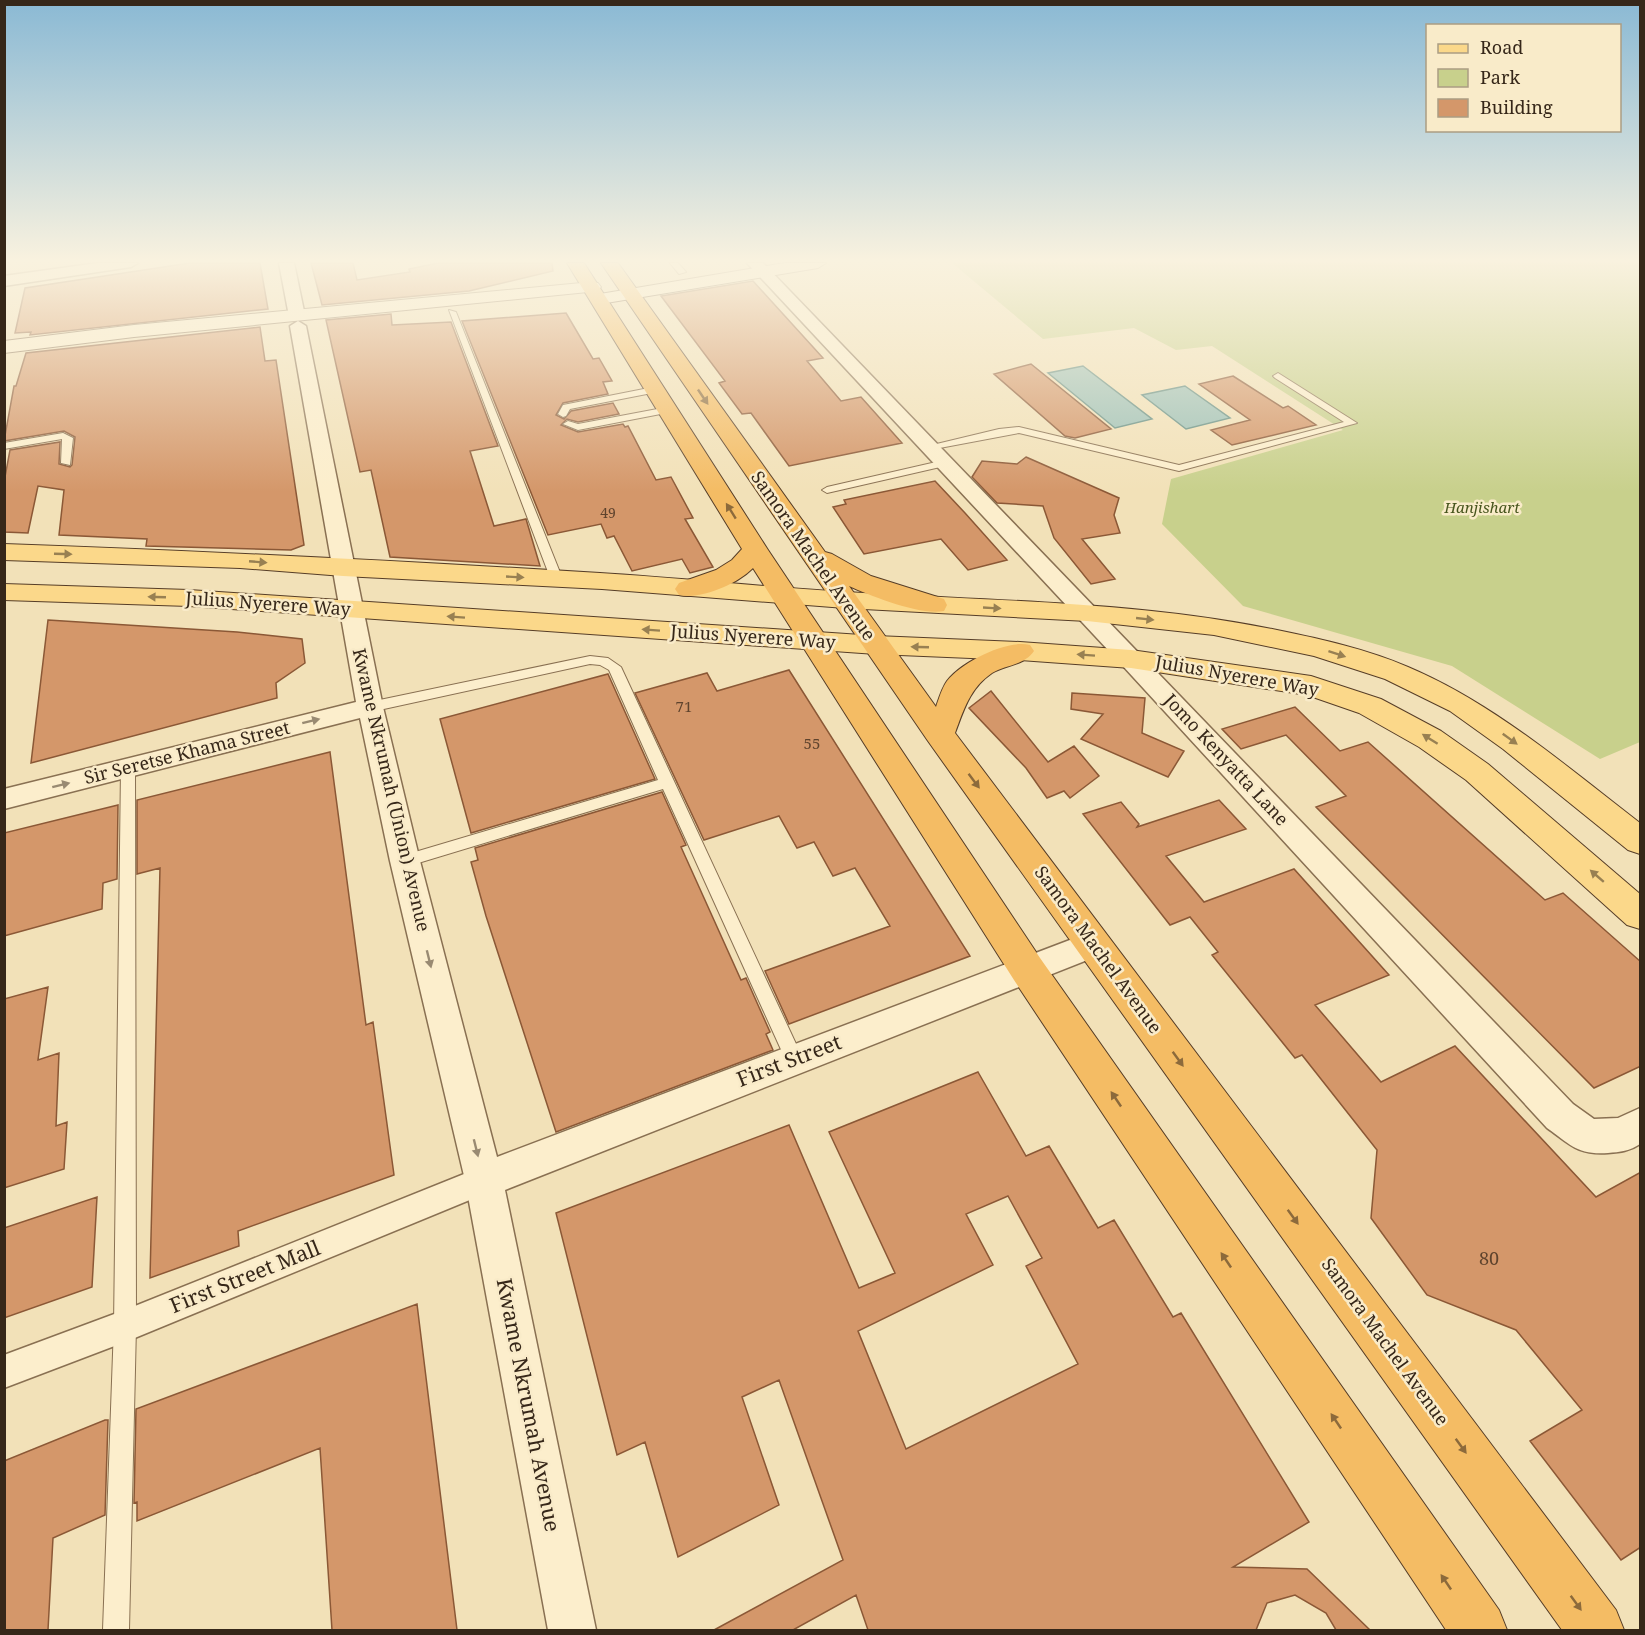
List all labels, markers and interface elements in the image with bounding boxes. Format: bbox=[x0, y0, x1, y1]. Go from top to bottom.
legend bbox=[1426, 24, 1621, 132]
text: Road bbox=[1480, 35, 1523, 59]
text: Park bbox=[1480, 65, 1520, 89]
text: Building bbox=[1480, 95, 1553, 119]
one-way arrow bbox=[697, 389, 709, 405]
street label: Samora Machel Avenue bbox=[746, 466, 882, 645]
park label: Hanjishart bbox=[1443, 497, 1520, 517]
house number: 49 bbox=[600, 503, 616, 522]
one-way arrow bbox=[725, 503, 736, 519]
one-way arrow bbox=[53, 549, 72, 559]
one-way arrow bbox=[248, 557, 267, 566]
one-way arrow bbox=[506, 573, 525, 582]
street label: Julius Nyerere Way bbox=[184, 585, 352, 621]
one-way arrow bbox=[147, 592, 166, 602]
one-way arrow bbox=[983, 604, 1002, 613]
one-way arrow bbox=[447, 612, 466, 622]
one-way arrow bbox=[1136, 614, 1155, 624]
street label: Julius Nyerere Way bbox=[669, 618, 837, 654]
one-way arrow bbox=[641, 625, 660, 635]
one-way arrow bbox=[910, 642, 929, 652]
street label: Kwame Nkrumah (Union) Avenue bbox=[348, 646, 436, 934]
street label: Julius Nyerere Way bbox=[1153, 649, 1322, 701]
one-way arrow bbox=[1328, 650, 1346, 659]
one-way arrow bbox=[1077, 651, 1096, 660]
street label: Jomo Kenyatta Lane bbox=[1158, 687, 1294, 831]
house number: 71 bbox=[676, 696, 692, 716]
street label: Sir Seretse Khama Street bbox=[81, 715, 292, 789]
one-way arrow bbox=[302, 716, 320, 726]
house number: 55 bbox=[804, 733, 820, 753]
one-way arrow bbox=[1502, 733, 1518, 745]
one-way arrow bbox=[1422, 734, 1438, 745]
one-way arrow bbox=[967, 774, 979, 789]
one-way arrow bbox=[52, 780, 70, 789]
street label: Samora Machel Avenue bbox=[1030, 861, 1168, 1038]
one-way arrow bbox=[1589, 869, 1604, 883]
one-way arrow bbox=[425, 950, 435, 968]
street label: First Street bbox=[732, 1027, 845, 1093]
one-way arrow bbox=[1172, 1051, 1184, 1067]
one-way arrow bbox=[1111, 1091, 1122, 1107]
one-way arrow bbox=[472, 1139, 482, 1157]
one-way arrow bbox=[1287, 1208, 1299, 1224]
street label: First Street Mall bbox=[165, 1233, 324, 1319]
house number: 80 bbox=[1479, 1246, 1499, 1270]
one-way arrow bbox=[1221, 1252, 1232, 1268]
street label: Samora Machel Avenue bbox=[1317, 1253, 1455, 1430]
street label: Kwame Nkrumah Avenue bbox=[491, 1276, 567, 1534]
one-way arrow bbox=[1331, 1413, 1342, 1429]
one-way arrow bbox=[1454, 1438, 1466, 1453]
one-way arrow bbox=[1440, 1574, 1451, 1591]
one-way arrow bbox=[1570, 1594, 1582, 1610]

